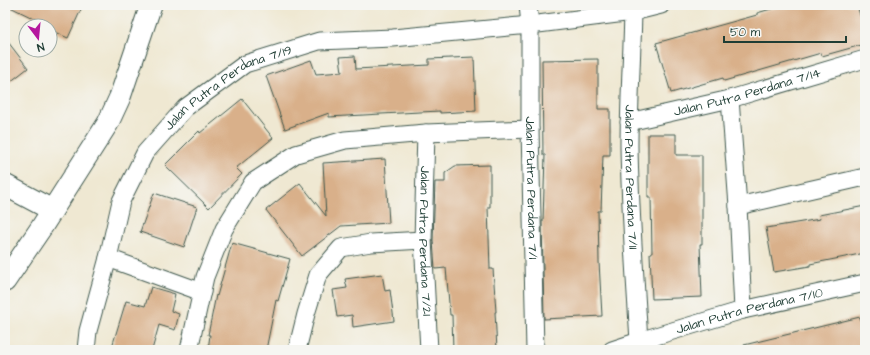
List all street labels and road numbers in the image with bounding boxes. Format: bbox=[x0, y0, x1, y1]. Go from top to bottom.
street label: Jalan Putra Perdana 7/19 bbox=[160, 41, 294, 134]
street label: Jalan Putra Perdana 7/14 bbox=[672, 64, 823, 121]
street label: Jalan Putra Perdana 7/11 bbox=[620, 104, 642, 250]
street label: Jalan Putra Perdana 7/1 bbox=[521, 116, 542, 260]
street label: Jalan Putra Perdana 7/21 bbox=[414, 166, 436, 317]
street label: Jalan Putra Perdana 7/10 bbox=[674, 284, 825, 338]

